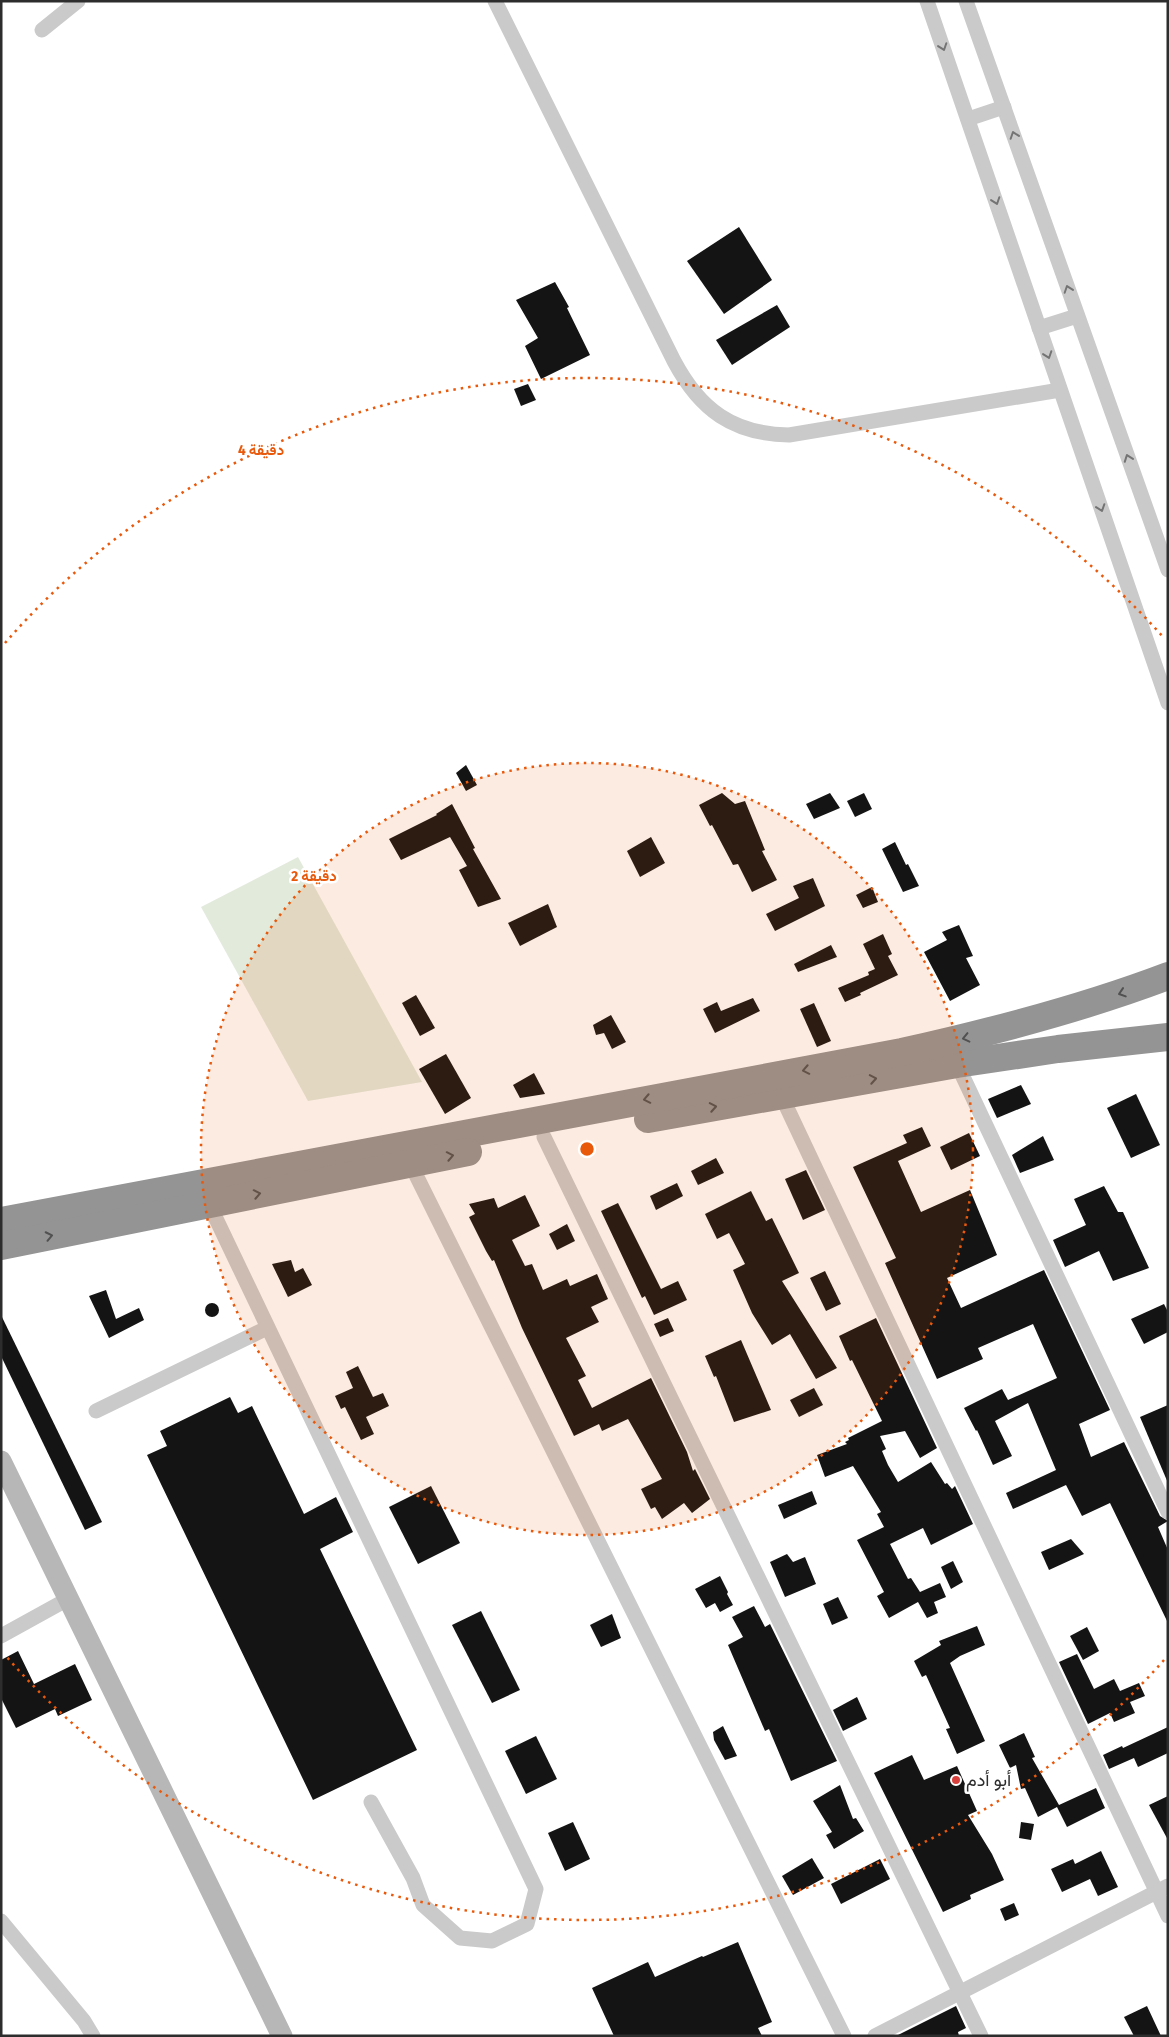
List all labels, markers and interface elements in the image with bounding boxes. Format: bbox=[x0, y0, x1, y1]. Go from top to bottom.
one-way arrow bbox=[937, 43, 947, 51]
one-way arrow bbox=[1010, 132, 1020, 140]
one-way arrow bbox=[990, 196, 1000, 205]
one-way arrow bbox=[1063, 285, 1073, 294]
one-way arrow bbox=[1042, 350, 1052, 359]
text: 4 دقيقة bbox=[238, 441, 284, 459]
one-way arrow bbox=[1124, 455, 1134, 463]
one-way arrow bbox=[1095, 504, 1105, 512]
text: 2 دقيقة bbox=[290, 867, 337, 885]
one-way arrow bbox=[1118, 988, 1127, 998]
one-way arrow bbox=[961, 1032, 970, 1043]
one-way arrow bbox=[802, 1064, 811, 1074]
one-way arrow bbox=[869, 1075, 878, 1085]
one-way arrow bbox=[642, 1094, 651, 1104]
one-way arrow bbox=[709, 1102, 718, 1112]
centre of rings bbox=[578, 1140, 596, 1158]
one-way arrow bbox=[446, 1151, 455, 1161]
one-way arrow bbox=[252, 1189, 261, 1200]
one-way arrow bbox=[45, 1231, 53, 1242]
place label: أبو أدم bbox=[966, 1769, 1011, 1792]
marker: أبو أدم bbox=[950, 1774, 962, 1786]

